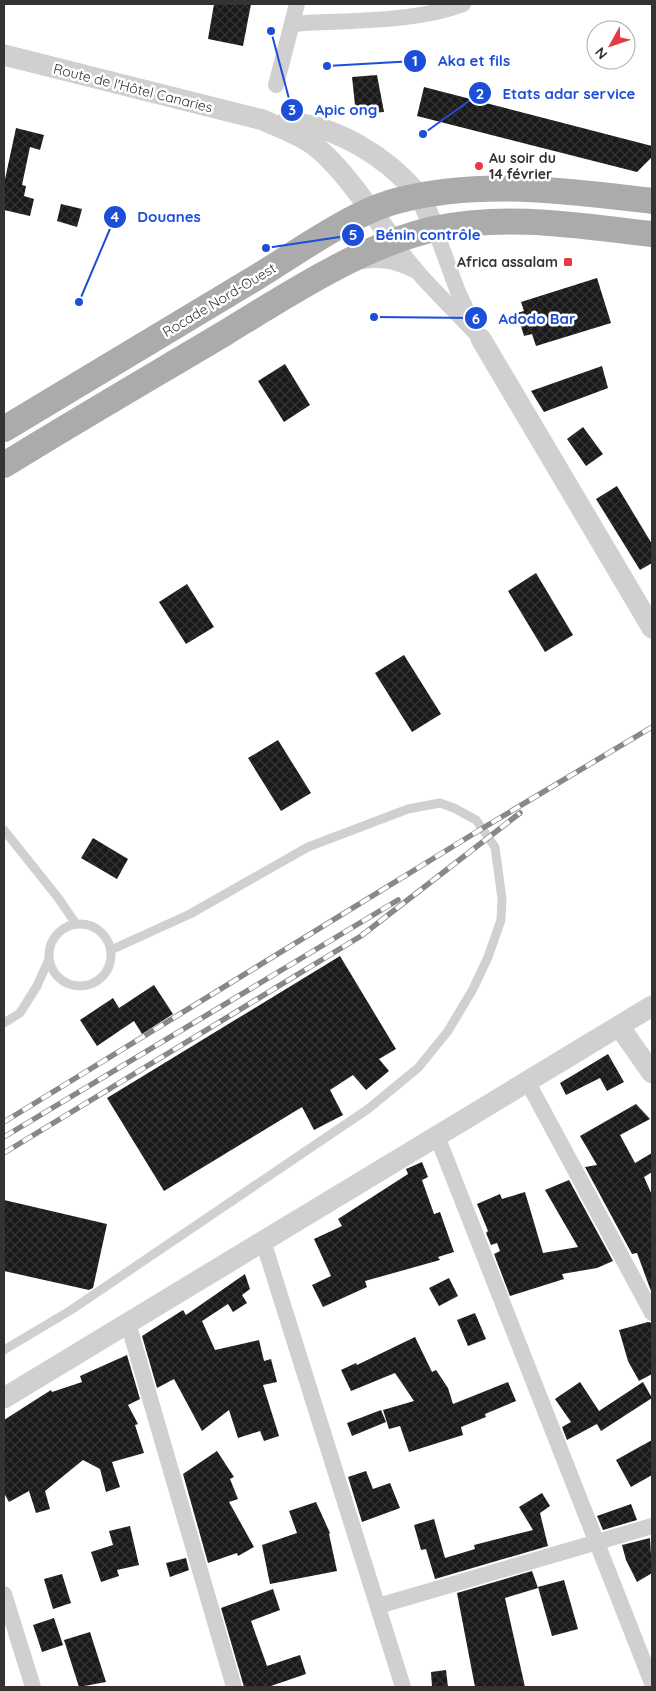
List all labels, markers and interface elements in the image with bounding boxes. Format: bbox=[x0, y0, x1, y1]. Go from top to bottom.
north arrow bbox=[586, 20, 636, 70]
text: N bbox=[591, 44, 611, 63]
callout: Aka et fils bbox=[403, 46, 520, 76]
text: 1 bbox=[412, 51, 418, 70]
text: Aka et fils bbox=[438, 51, 510, 70]
street label: Route de l'Hôtel Canaries bbox=[51, 59, 215, 117]
callout: Etats adar service bbox=[468, 78, 646, 108]
text: 2 bbox=[476, 84, 484, 103]
text: Etats adar service bbox=[503, 84, 636, 103]
callout: Apic ong bbox=[280, 95, 387, 125]
text: 3 bbox=[288, 100, 296, 119]
text: Apic ong bbox=[315, 100, 377, 119]
place label: Au soir du 14 février bbox=[489, 149, 556, 183]
marker: Au soir du 14 février bbox=[473, 160, 485, 172]
callout: Douanes bbox=[103, 202, 211, 232]
text: 4 bbox=[111, 207, 120, 226]
text: Douanes bbox=[137, 207, 201, 226]
callout: Bénin contrôle bbox=[340, 220, 490, 250]
text: 5 bbox=[349, 225, 357, 244]
text: Bénin contrôle bbox=[375, 225, 481, 244]
place label: Africa assalam bbox=[457, 253, 558, 271]
marker: Africa assalam bbox=[562, 256, 574, 268]
street label: Rocade Nord-Ouest bbox=[159, 259, 279, 341]
callout: Adodo Bar bbox=[464, 303, 586, 333]
text: 6 bbox=[472, 309, 480, 328]
text: Adodo Bar bbox=[498, 309, 576, 328]

